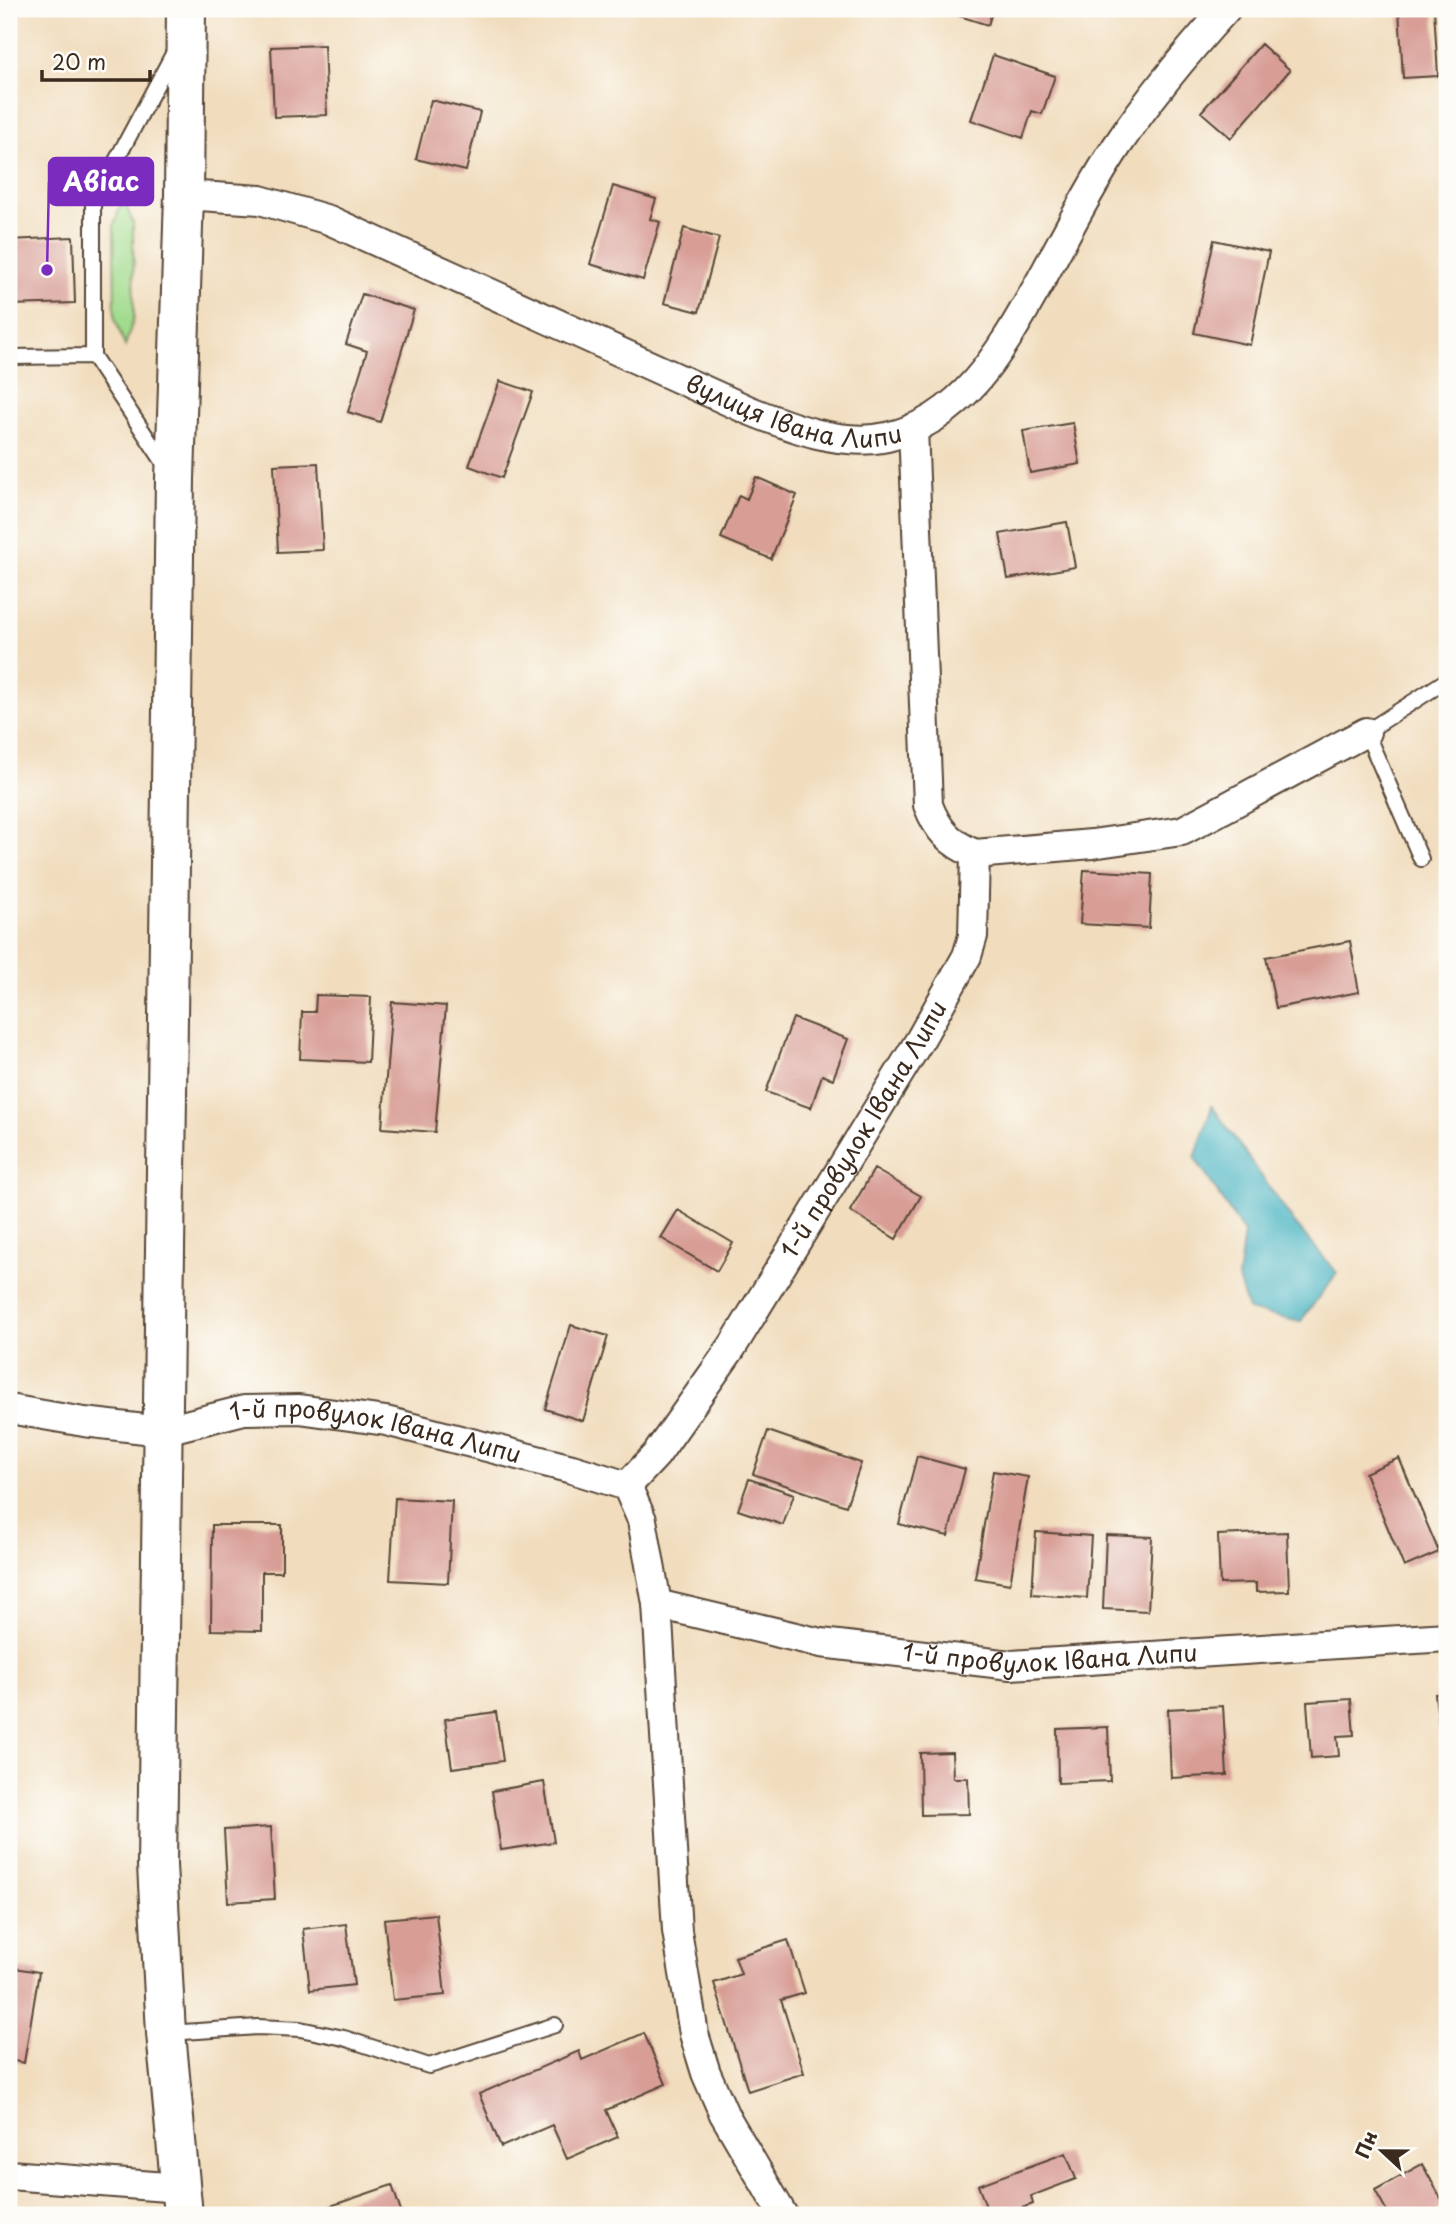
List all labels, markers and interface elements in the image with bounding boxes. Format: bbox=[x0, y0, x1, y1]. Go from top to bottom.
scale bar bbox=[42, 38, 150, 82]
text: 20 m bbox=[52, 45, 106, 77]
callout: Авіас bbox=[49, 158, 153, 205]
text: Авіас bbox=[62, 161, 139, 200]
street label: вулиця Івана Липи bbox=[680, 364, 906, 456]
street label: 1-й провулок Івана Липи bbox=[770, 993, 955, 1265]
street label: 1-й провулок Івана Липи bbox=[225, 1389, 526, 1471]
street label: 1-й провулок Івана Липи bbox=[901, 1633, 1199, 1682]
north arrow bbox=[1348, 2116, 1418, 2186]
text: Пн bbox=[1347, 2126, 1383, 2162]

